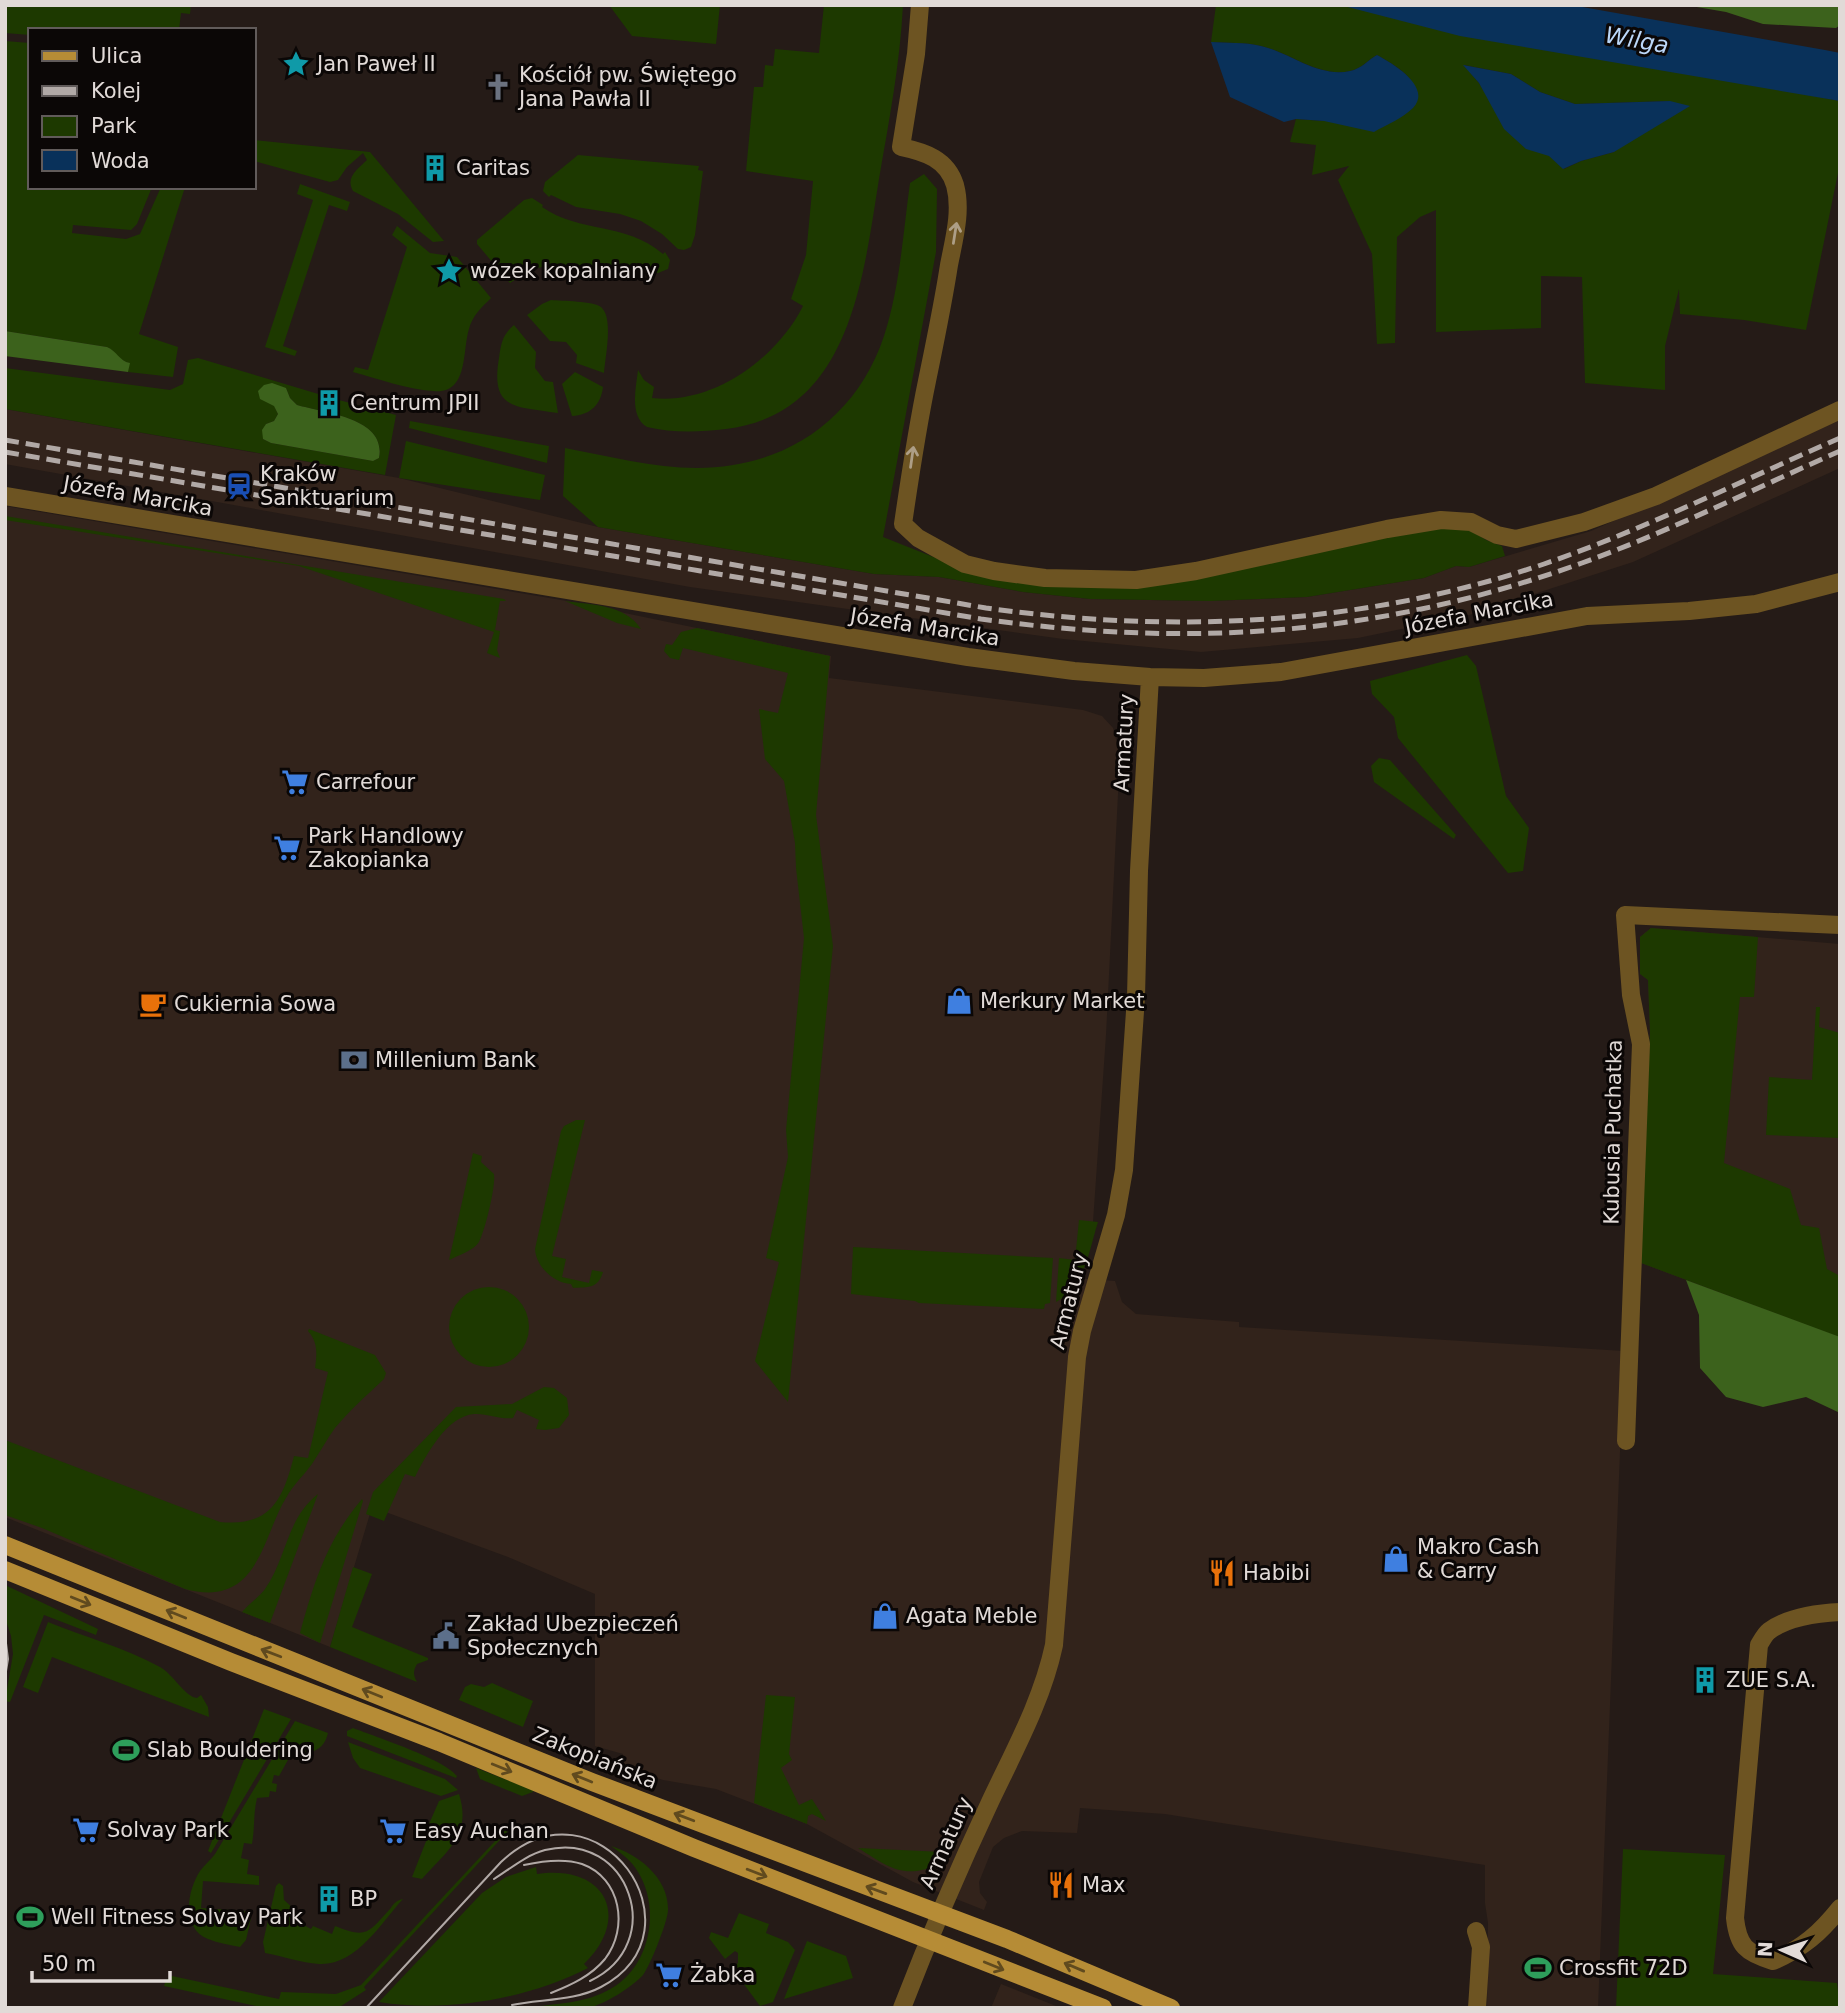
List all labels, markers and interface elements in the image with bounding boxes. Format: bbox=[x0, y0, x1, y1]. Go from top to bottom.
water label: Wilga bbox=[1603, 22, 1671, 58]
legend bbox=[28, 28, 256, 189]
text: Ulica bbox=[91, 44, 142, 68]
place icon: Jan Paweł II bbox=[281, 49, 311, 79]
place label: Jan Paweł II bbox=[315, 52, 436, 76]
place label: Kościół pw. Świętego Jana Pawła II bbox=[517, 62, 737, 111]
church icon: Kościół pw. Świętego Jana Pawła II bbox=[483, 72, 513, 102]
text: Kolej bbox=[91, 79, 141, 103]
text: Park bbox=[91, 114, 137, 138]
text: Woda bbox=[91, 149, 150, 173]
building icon: Caritas bbox=[420, 153, 450, 183]
place label: Caritas bbox=[456, 156, 530, 180]
one-way arrow bbox=[949, 222, 962, 245]
place icon: wózek kopalniany bbox=[434, 256, 464, 286]
place label: wózek kopalniany bbox=[470, 259, 657, 283]
building icon: Centrum JPII bbox=[314, 388, 344, 418]
place label: Centrum JPII bbox=[350, 391, 479, 415]
one-way arrow bbox=[906, 446, 919, 469]
place label: Kraków Sanktuarium bbox=[260, 462, 394, 510]
street label: Józefa Marcika bbox=[60, 471, 214, 521]
station icon: Kraków Sanktuarium bbox=[224, 471, 254, 501]
street label: Józefa Marcika bbox=[1401, 587, 1555, 640]
street label: Józefa Marcika bbox=[847, 603, 1002, 651]
street label: Armatury bbox=[1109, 693, 1139, 793]
supermarket icon: Carrefour bbox=[280, 767, 310, 797]
place label: Carrefour bbox=[316, 770, 415, 794]
place label: Park Handlowy Zakopianka bbox=[308, 824, 464, 872]
supermarket icon: Park Handlowy Zakopianka bbox=[272, 833, 302, 863]
shop icon: Merkury Market bbox=[944, 986, 974, 1016]
cafe icon: Cukiernia Sowa bbox=[138, 989, 168, 1019]
place label: Merkury Market bbox=[980, 989, 1144, 1013]
place label: Cukiernia Sowa bbox=[174, 992, 336, 1016]
street label: Kubusia Puchatka bbox=[1599, 1039, 1627, 1225]
bank icon: Millenium Bank bbox=[339, 1045, 369, 1075]
place label: Millenium Bank bbox=[375, 1048, 537, 1072]
street label: Armatury bbox=[1045, 1250, 1093, 1352]
place label: Makro Cash & Carry bbox=[1417, 1535, 1540, 1583]
shop icon: Makro Cash & Carry bbox=[1381, 1544, 1411, 1574]
restaurant icon: Habibi bbox=[1207, 1558, 1237, 1588]
place label: Habibi bbox=[1243, 1561, 1310, 1585]
one-way arrow bbox=[70, 1595, 91, 1608]
shop icon: Agata Meble bbox=[870, 1601, 900, 1631]
place label: Agata Meble bbox=[906, 1604, 1037, 1628]
one-way arrow bbox=[166, 1607, 187, 1620]
place label: Zakład Ubezpieczeń Społecznych bbox=[467, 1612, 679, 1660]
public building icon: Zakład Ubezpieczeń Społecznych bbox=[431, 1621, 461, 1651]
one-way arrow bbox=[261, 1645, 282, 1658]
building icon: ZUE S.A. bbox=[1690, 1665, 1720, 1695]
place label: ZUE S.A. bbox=[1726, 1668, 1816, 1692]
one-way arrow bbox=[361, 1685, 383, 1698]
street label: Zakopiańska bbox=[529, 1722, 661, 1794]
sports icon: Slab Bouldering bbox=[111, 1735, 141, 1765]
place label: Slab Bouldering bbox=[147, 1738, 313, 1762]
one-way arrow bbox=[491, 1762, 512, 1775]
one-way arrow bbox=[572, 1771, 594, 1784]
street label: Armatury bbox=[915, 1793, 977, 1893]
one-way arrow bbox=[673, 1810, 695, 1823]
supermarket icon: Solvay Park bbox=[71, 1815, 101, 1845]
supermarket icon: Easy Auchan bbox=[378, 1816, 408, 1846]
place label: Solvay Park bbox=[107, 1818, 230, 1842]
place label: Easy Auchan bbox=[414, 1819, 549, 1843]
one-way arrow bbox=[746, 1868, 768, 1880]
restaurant icon: Max bbox=[1046, 1870, 1076, 1900]
place label: Max bbox=[1082, 1873, 1125, 1897]
one-way arrow bbox=[865, 1883, 887, 1895]
building icon: BP bbox=[314, 1884, 344, 1914]
place label: BP bbox=[350, 1887, 377, 1911]
sports icon: Well Fitness Solvay Park bbox=[15, 1902, 45, 1932]
place label: Well Fitness Solvay Park bbox=[51, 1905, 304, 1929]
north arrow bbox=[1747, 1915, 1817, 1985]
scale bar bbox=[32, 1940, 170, 1984]
text: N bbox=[1754, 1941, 1776, 1958]
text: 50 m bbox=[42, 1952, 96, 1976]
sports icon: Crossfit 72D bbox=[1523, 1953, 1553, 1983]
place label: Crossfit 72D bbox=[1559, 1956, 1688, 1980]
supermarket icon: Żabka bbox=[654, 1960, 684, 1990]
one-way arrow bbox=[982, 1960, 1004, 1973]
one-way arrow bbox=[1064, 1960, 1085, 1973]
place label: Żabka bbox=[690, 1962, 755, 1987]

